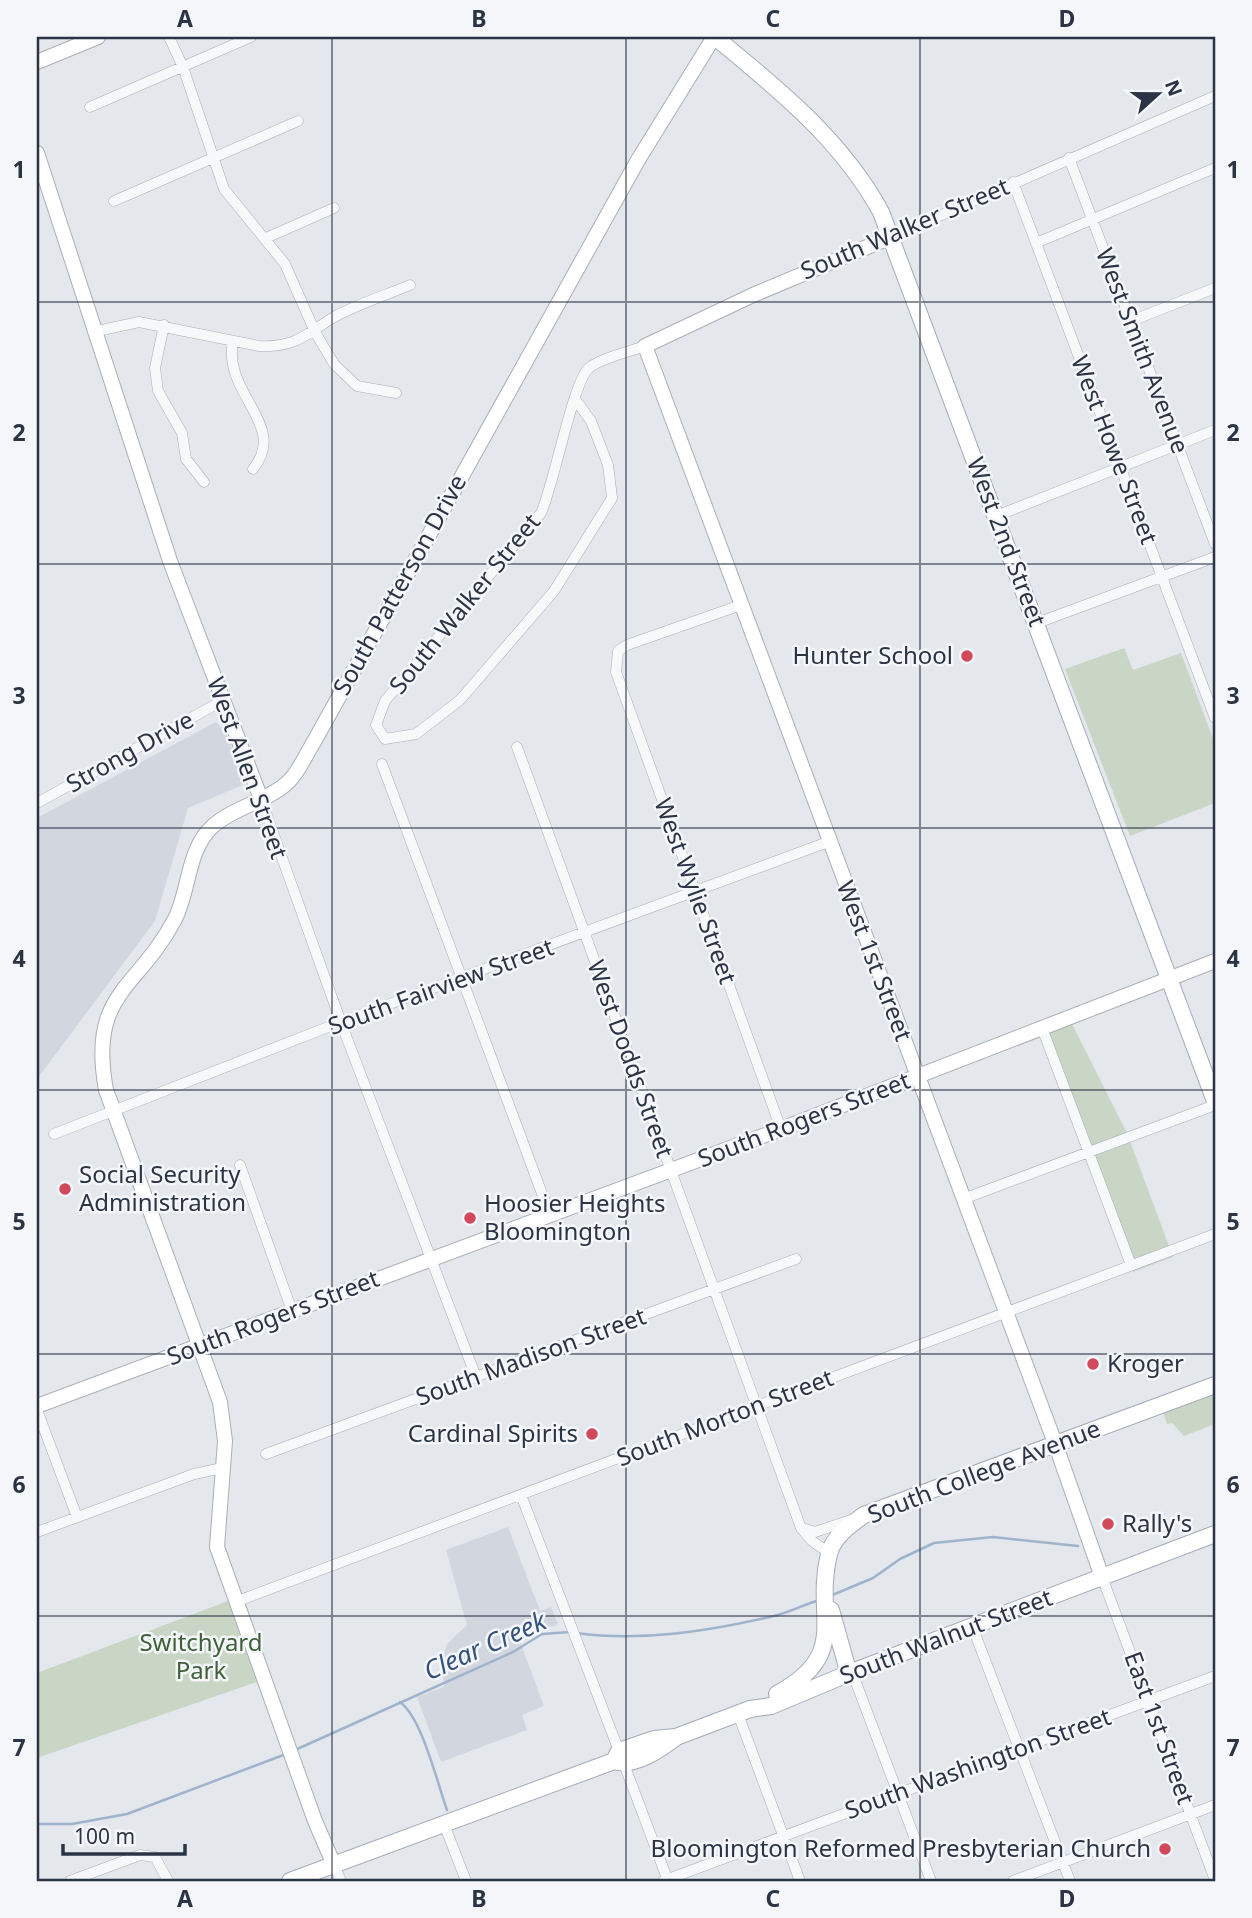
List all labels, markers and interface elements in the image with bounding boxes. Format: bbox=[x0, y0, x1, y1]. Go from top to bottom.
text: A bbox=[177, 2, 193, 34]
text: B bbox=[471, 2, 487, 34]
text: C bbox=[766, 2, 781, 34]
text: D bbox=[1059, 2, 1075, 34]
north arrow bbox=[1122, 60, 1192, 130]
text: N bbox=[1159, 76, 1189, 100]
text: 1 bbox=[12, 153, 26, 185]
text: 1 bbox=[1226, 153, 1240, 185]
street label: South Walker Street bbox=[795, 169, 1014, 286]
street label: West Smith Avenue bbox=[1089, 243, 1198, 458]
street label: West Howe Street bbox=[1064, 351, 1167, 549]
text: 2 bbox=[12, 416, 26, 448]
text: 2 bbox=[1226, 416, 1240, 448]
street label: West 2nd Street bbox=[960, 452, 1055, 631]
street label: South Patterson Drive bbox=[324, 468, 473, 700]
street label: South Walker Street bbox=[381, 506, 547, 700]
place label: Hunter School bbox=[792, 638, 953, 671]
marker: Hunter School bbox=[959, 648, 975, 664]
street label: West Allen Street bbox=[200, 672, 297, 863]
text: 3 bbox=[12, 679, 26, 711]
text: 3 bbox=[1226, 679, 1240, 711]
street label: Strong Drive bbox=[60, 702, 199, 799]
street label: West Wylie Street bbox=[647, 793, 745, 988]
street label: West 1st Street bbox=[830, 876, 921, 1046]
street label: South Fairview Street bbox=[323, 929, 558, 1042]
text: 4 bbox=[12, 942, 26, 974]
text: 4 bbox=[1226, 942, 1240, 974]
street label: West Dodds Street bbox=[580, 955, 683, 1162]
street label: South Rogers Street bbox=[693, 1063, 915, 1174]
place label: Social Security Administration bbox=[79, 1157, 246, 1218]
marker: Social Security Administration bbox=[57, 1181, 73, 1197]
place label: Hoosier Heights Bloomington bbox=[484, 1186, 665, 1247]
text: 5 bbox=[12, 1205, 26, 1237]
text: 5 bbox=[1226, 1205, 1240, 1237]
marker: Hoosier Heights Bloomington bbox=[462, 1210, 478, 1226]
street label: South Rogers Street bbox=[162, 1261, 384, 1372]
street label: South Madison Street bbox=[411, 1298, 650, 1413]
place label: Kroger bbox=[1107, 1346, 1184, 1379]
marker: Kroger bbox=[1085, 1356, 1101, 1372]
street label: South Morton Street bbox=[611, 1360, 838, 1473]
street label: South College Avenue bbox=[862, 1411, 1105, 1530]
place label: Cardinal Spirits bbox=[408, 1416, 578, 1449]
marker: Cardinal Spirits bbox=[584, 1426, 600, 1442]
text: 6 bbox=[12, 1468, 26, 1500]
text: 6 bbox=[1226, 1468, 1240, 1500]
place label: Rally's bbox=[1122, 1506, 1192, 1539]
marker: Rally's bbox=[1100, 1516, 1116, 1532]
street label: South Walnut Street bbox=[834, 1580, 1057, 1691]
water label: Clear Creek bbox=[418, 1602, 553, 1688]
park label: Switchyard Park bbox=[139, 1625, 263, 1686]
street label: East 1st Street bbox=[1117, 1647, 1203, 1809]
street label: South Washington Street bbox=[840, 1699, 1115, 1826]
text: 7 bbox=[12, 1731, 26, 1763]
text: 7 bbox=[1226, 1731, 1240, 1763]
scale bar bbox=[63, 1813, 186, 1857]
text: 100 m bbox=[74, 1822, 135, 1850]
place label: Bloomington Reformed Presbyterian Church bbox=[651, 1831, 1151, 1864]
marker: Bloomington Reformed Presbyterian Church bbox=[1157, 1841, 1173, 1857]
text: A bbox=[177, 1882, 193, 1914]
text: B bbox=[471, 1882, 487, 1914]
text: C bbox=[766, 1882, 781, 1914]
text: D bbox=[1059, 1882, 1075, 1914]

